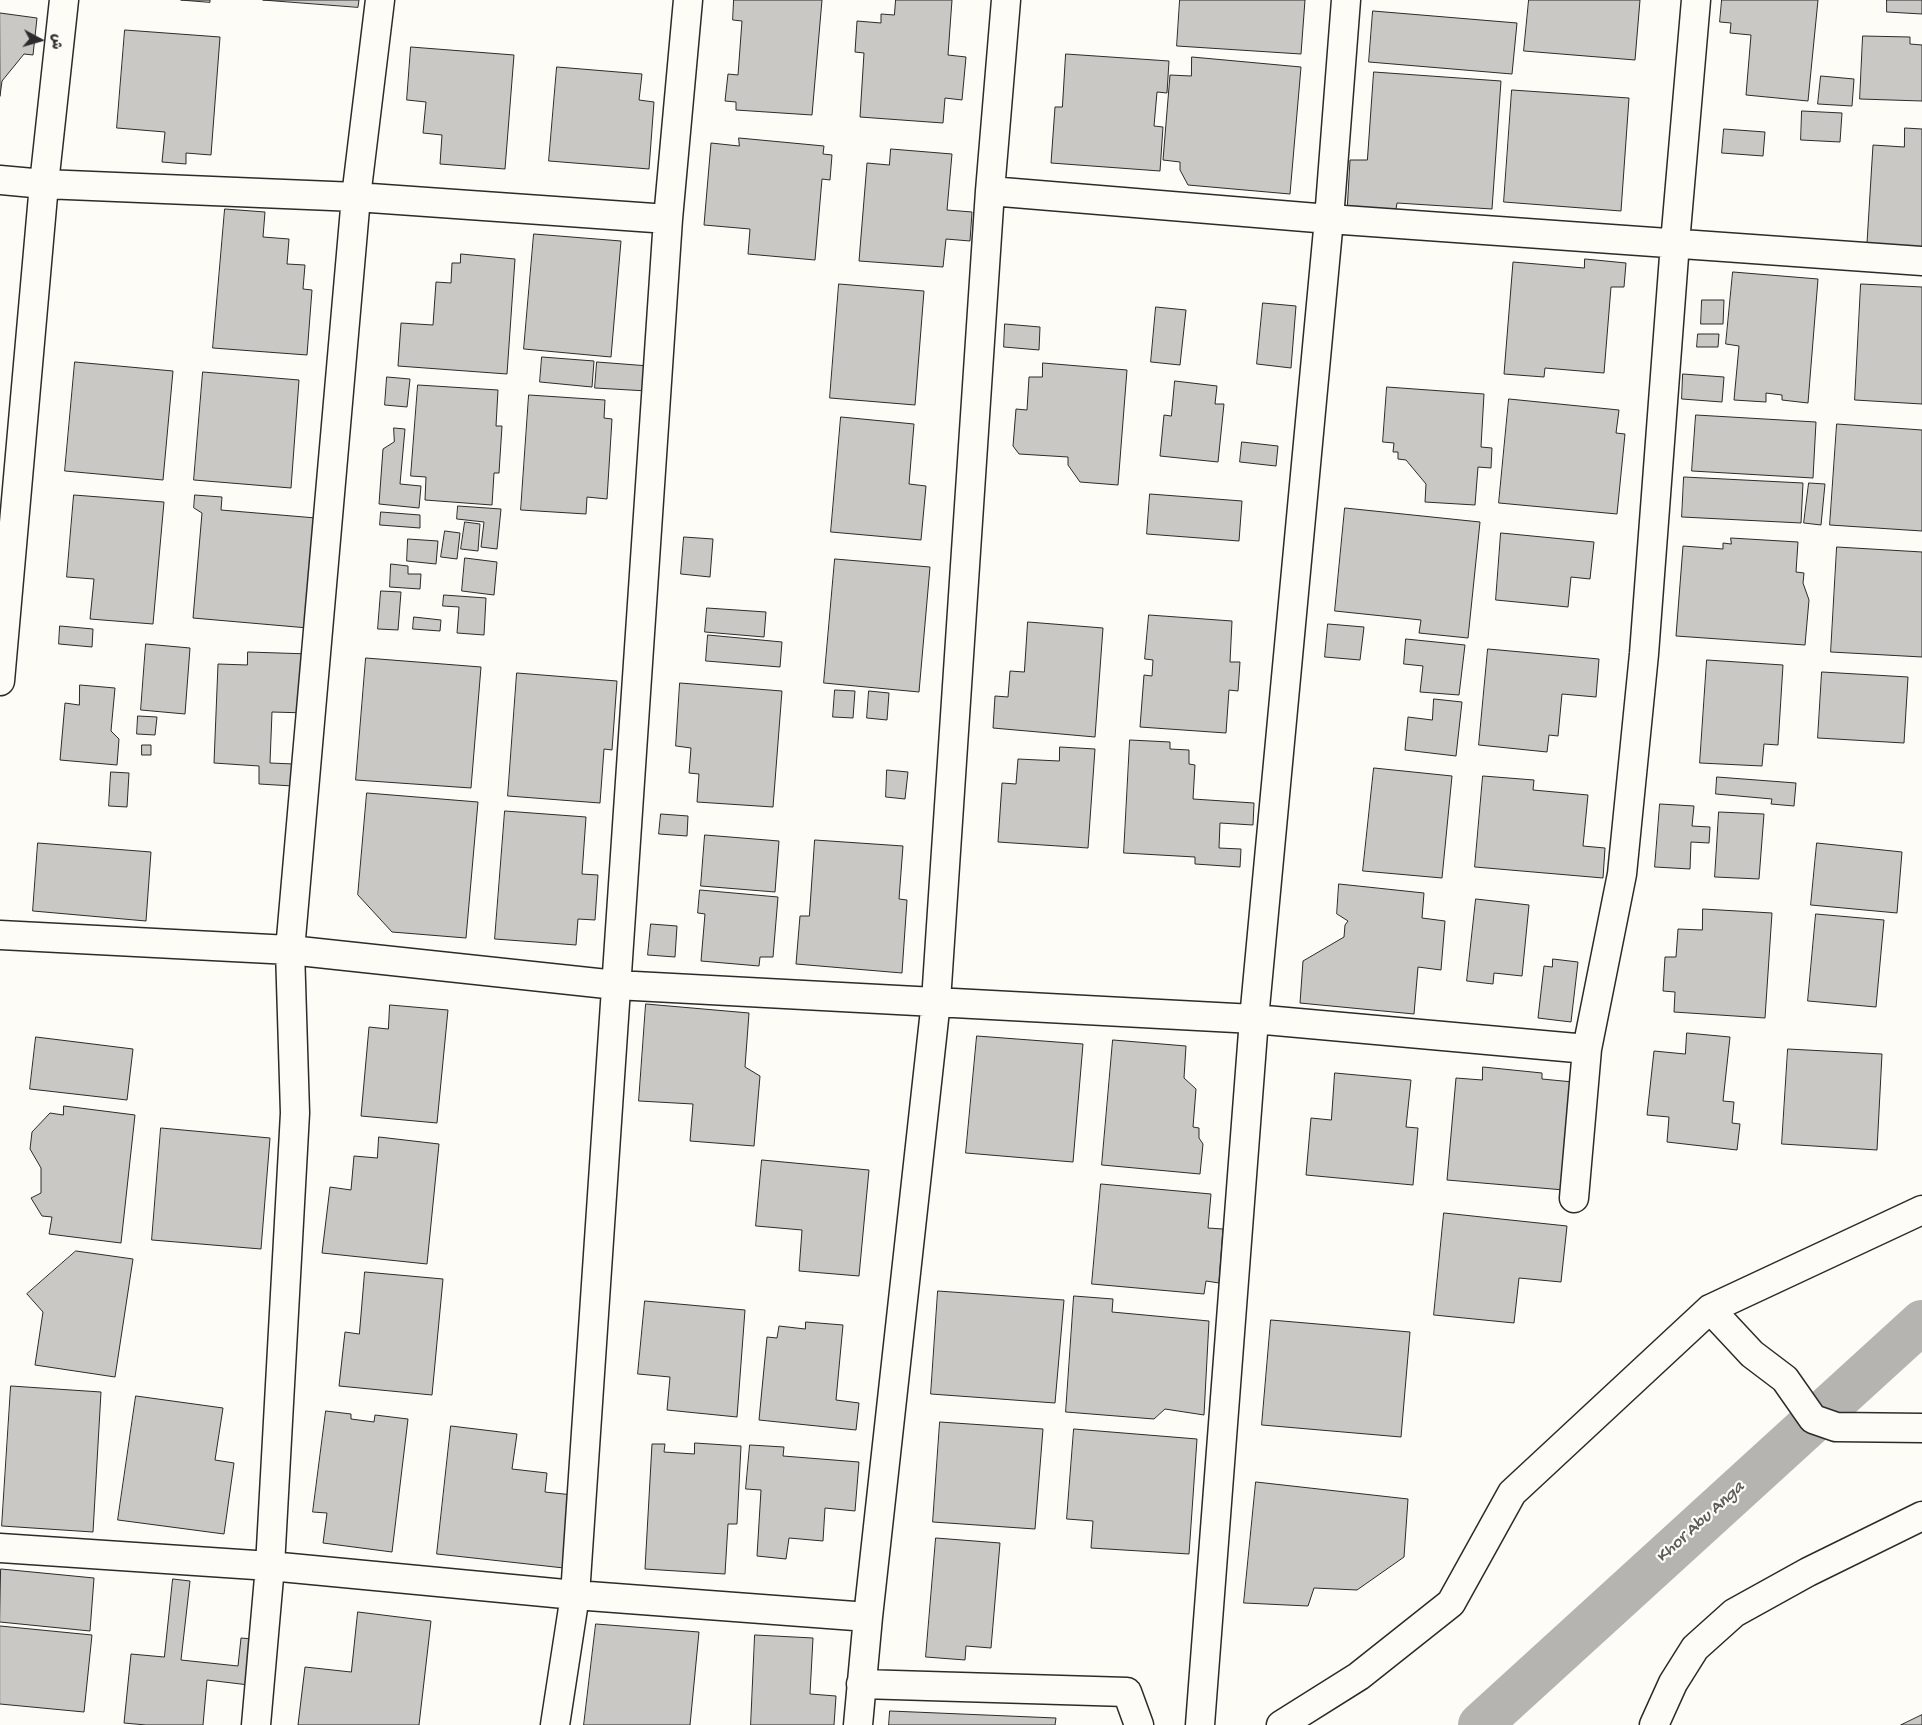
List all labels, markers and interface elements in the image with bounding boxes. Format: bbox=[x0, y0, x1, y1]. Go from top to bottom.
north arrow bbox=[15, 15, 65, 65]
text: ش bbox=[46, 33, 65, 50]
water label: Khor Abu Anga bbox=[1652, 1478, 1750, 1568]

